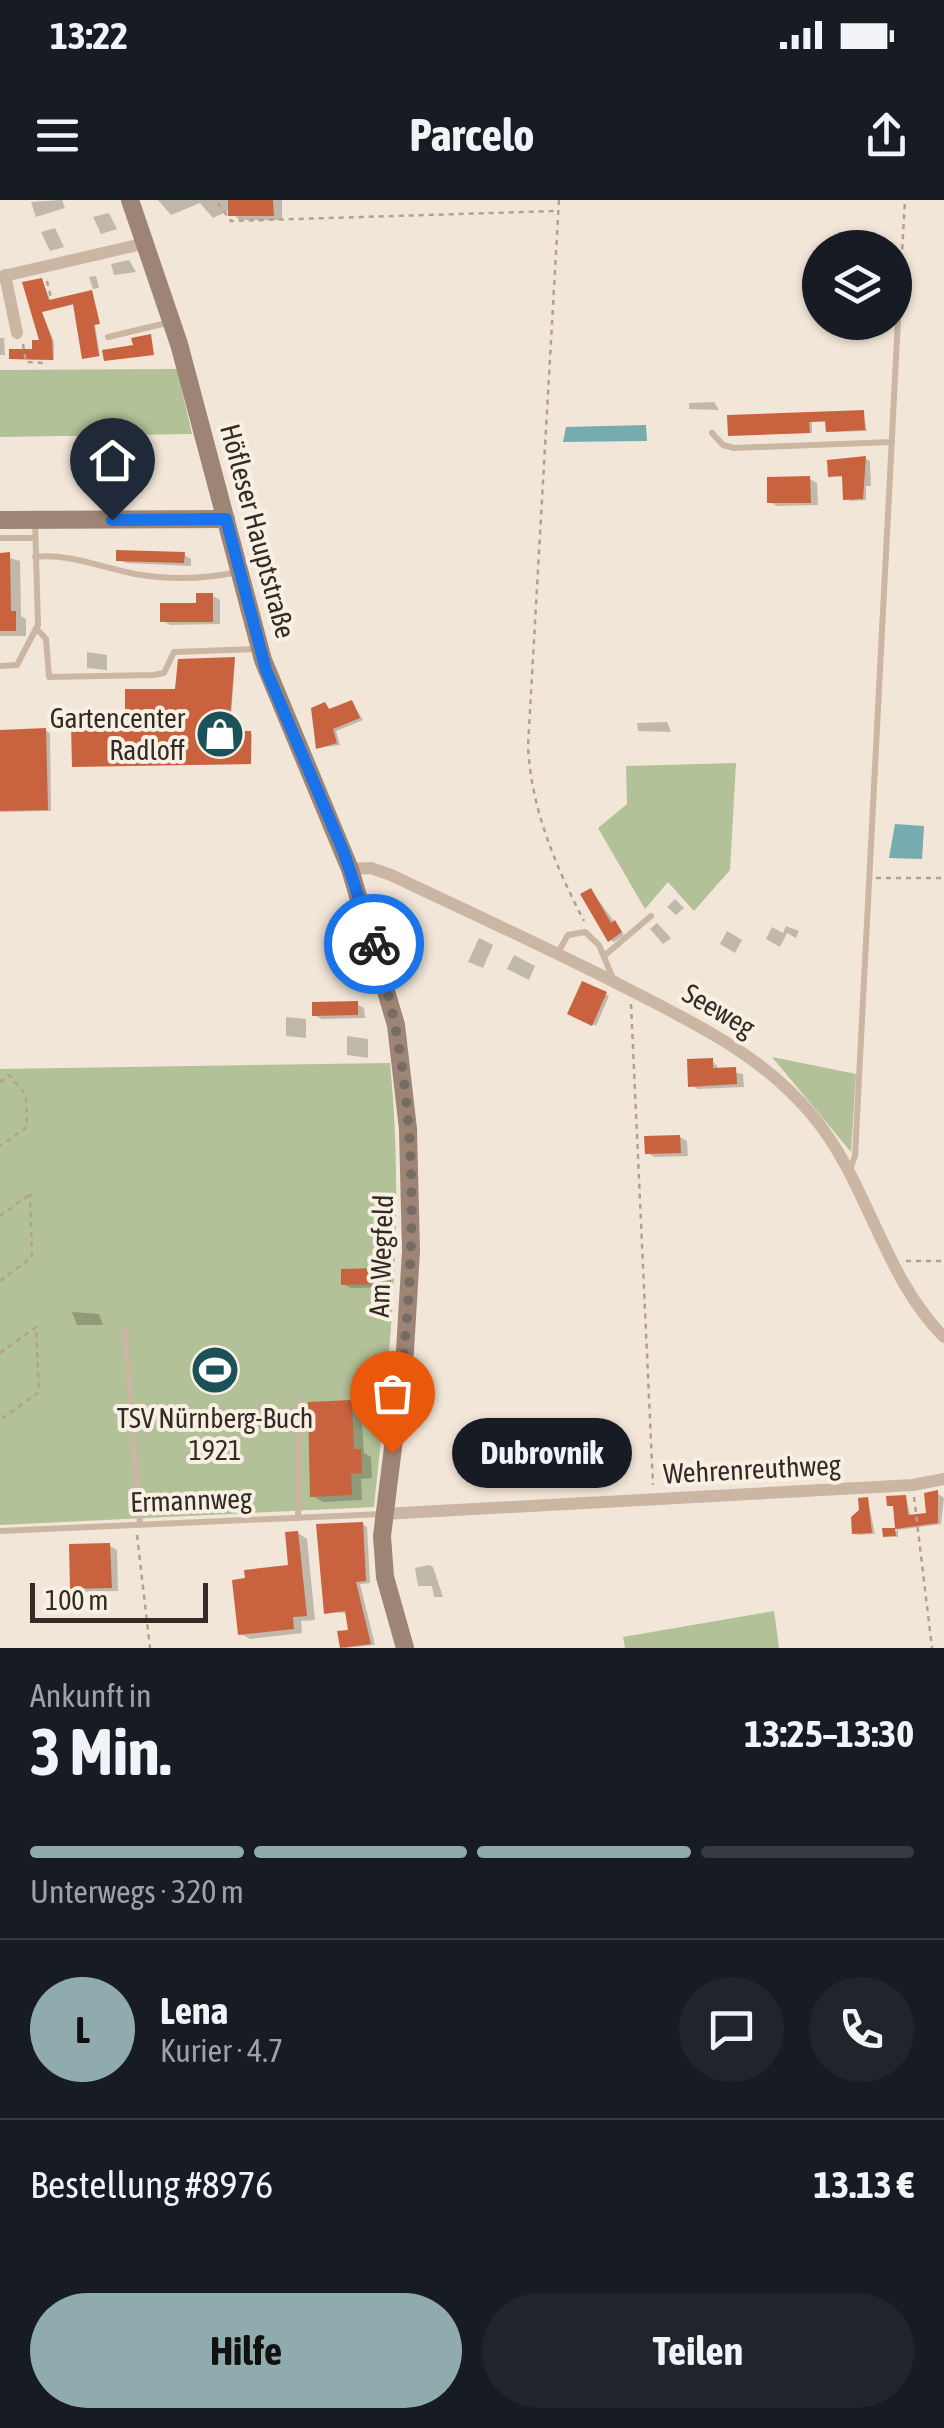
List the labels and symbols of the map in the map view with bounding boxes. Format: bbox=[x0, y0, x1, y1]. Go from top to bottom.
pin bbox=[70, 418, 155, 521]
street label: Höfleser Hauptstraße bbox=[214, 420, 302, 642]
place label: Gartencenter Radloff bbox=[50, 702, 186, 766]
shop icon: Gartencenter Radloff bbox=[194, 708, 246, 760]
courier bbox=[324, 894, 424, 994]
street label: Seeweg bbox=[677, 977, 761, 1043]
street label: Am Wegfeld bbox=[363, 1194, 399, 1318]
sports icon: TSV Nürnberg-Buch 1921 bbox=[189, 1344, 241, 1396]
pin bbox=[350, 1351, 435, 1454]
place label: TSV Nürnberg-Buch 1921 bbox=[117, 1402, 313, 1466]
callout: Dubrovnik bbox=[452, 1418, 632, 1488]
street label: Wehrenreuthweg bbox=[662, 1448, 842, 1490]
street label: Ermannweg bbox=[130, 1482, 252, 1518]
scale bar bbox=[30, 1578, 208, 1622]

